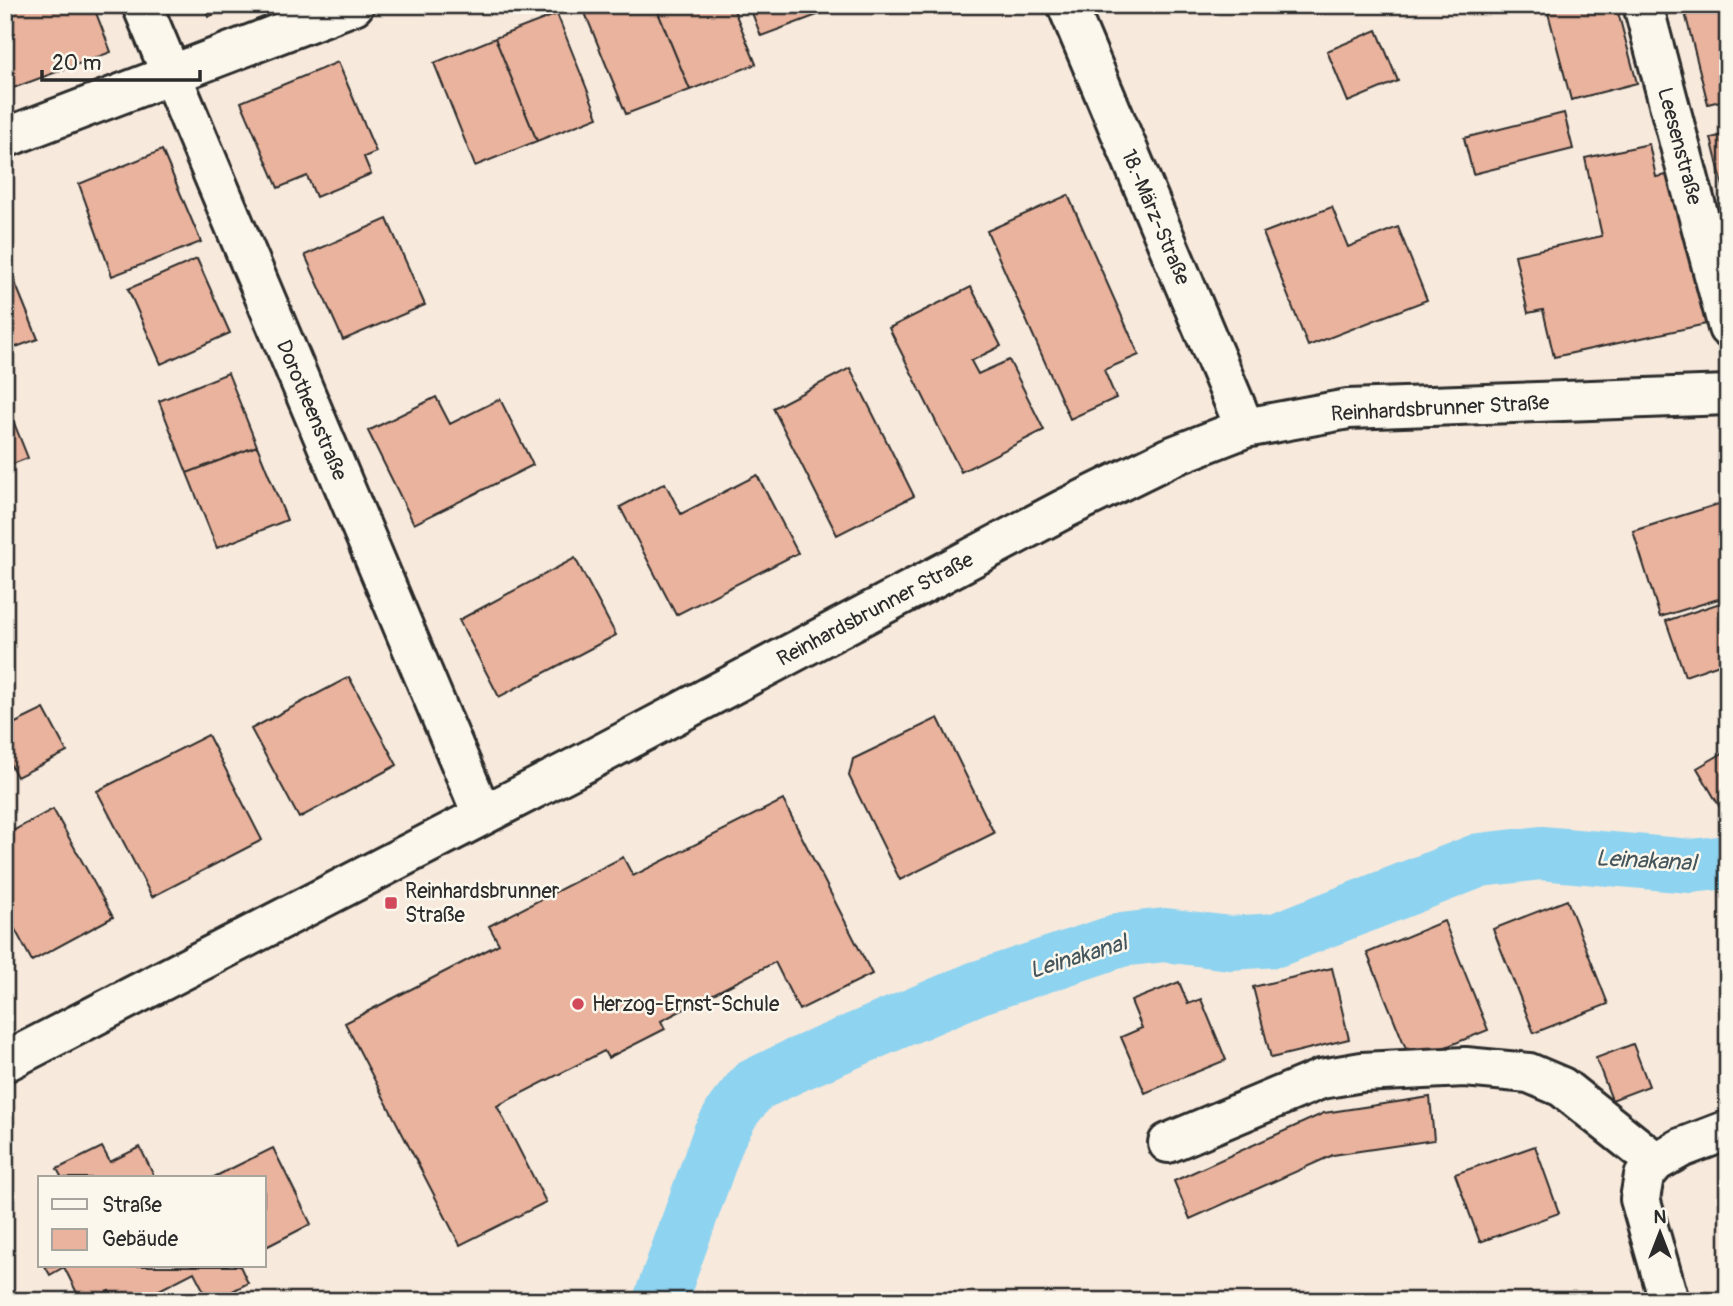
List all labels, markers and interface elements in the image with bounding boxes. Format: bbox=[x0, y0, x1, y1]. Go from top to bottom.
scale bar bbox=[42, 38, 200, 82]
text: 20 m bbox=[52, 50, 101, 77]
street label: Leesenstraße bbox=[1651, 85, 1708, 208]
street label: 18.-März-Straße bbox=[1115, 145, 1196, 290]
street label: Dorotheenstraße bbox=[270, 336, 353, 485]
street label: Reinhardsbrunner Straße bbox=[1330, 389, 1551, 428]
street label: Reinhardsbrunner Straße bbox=[772, 546, 979, 673]
water label: Leinakanal bbox=[1595, 843, 1700, 878]
place label: Reinhardsbrunner Straße bbox=[405, 878, 560, 929]
marker: Reinhardsbrunner Straße bbox=[383, 895, 399, 911]
water label: Leinakanal bbox=[1026, 927, 1133, 985]
place label: Herzog-Ernst-Schule bbox=[592, 991, 780, 1018]
marker: Herzog-Ernst-Schule bbox=[570, 996, 586, 1012]
legend bbox=[38, 1176, 266, 1268]
text: Straße bbox=[102, 1192, 162, 1219]
north arrow bbox=[1624, 1198, 1694, 1268]
text: N bbox=[1654, 1205, 1667, 1229]
text: Gebäude bbox=[102, 1226, 179, 1253]

